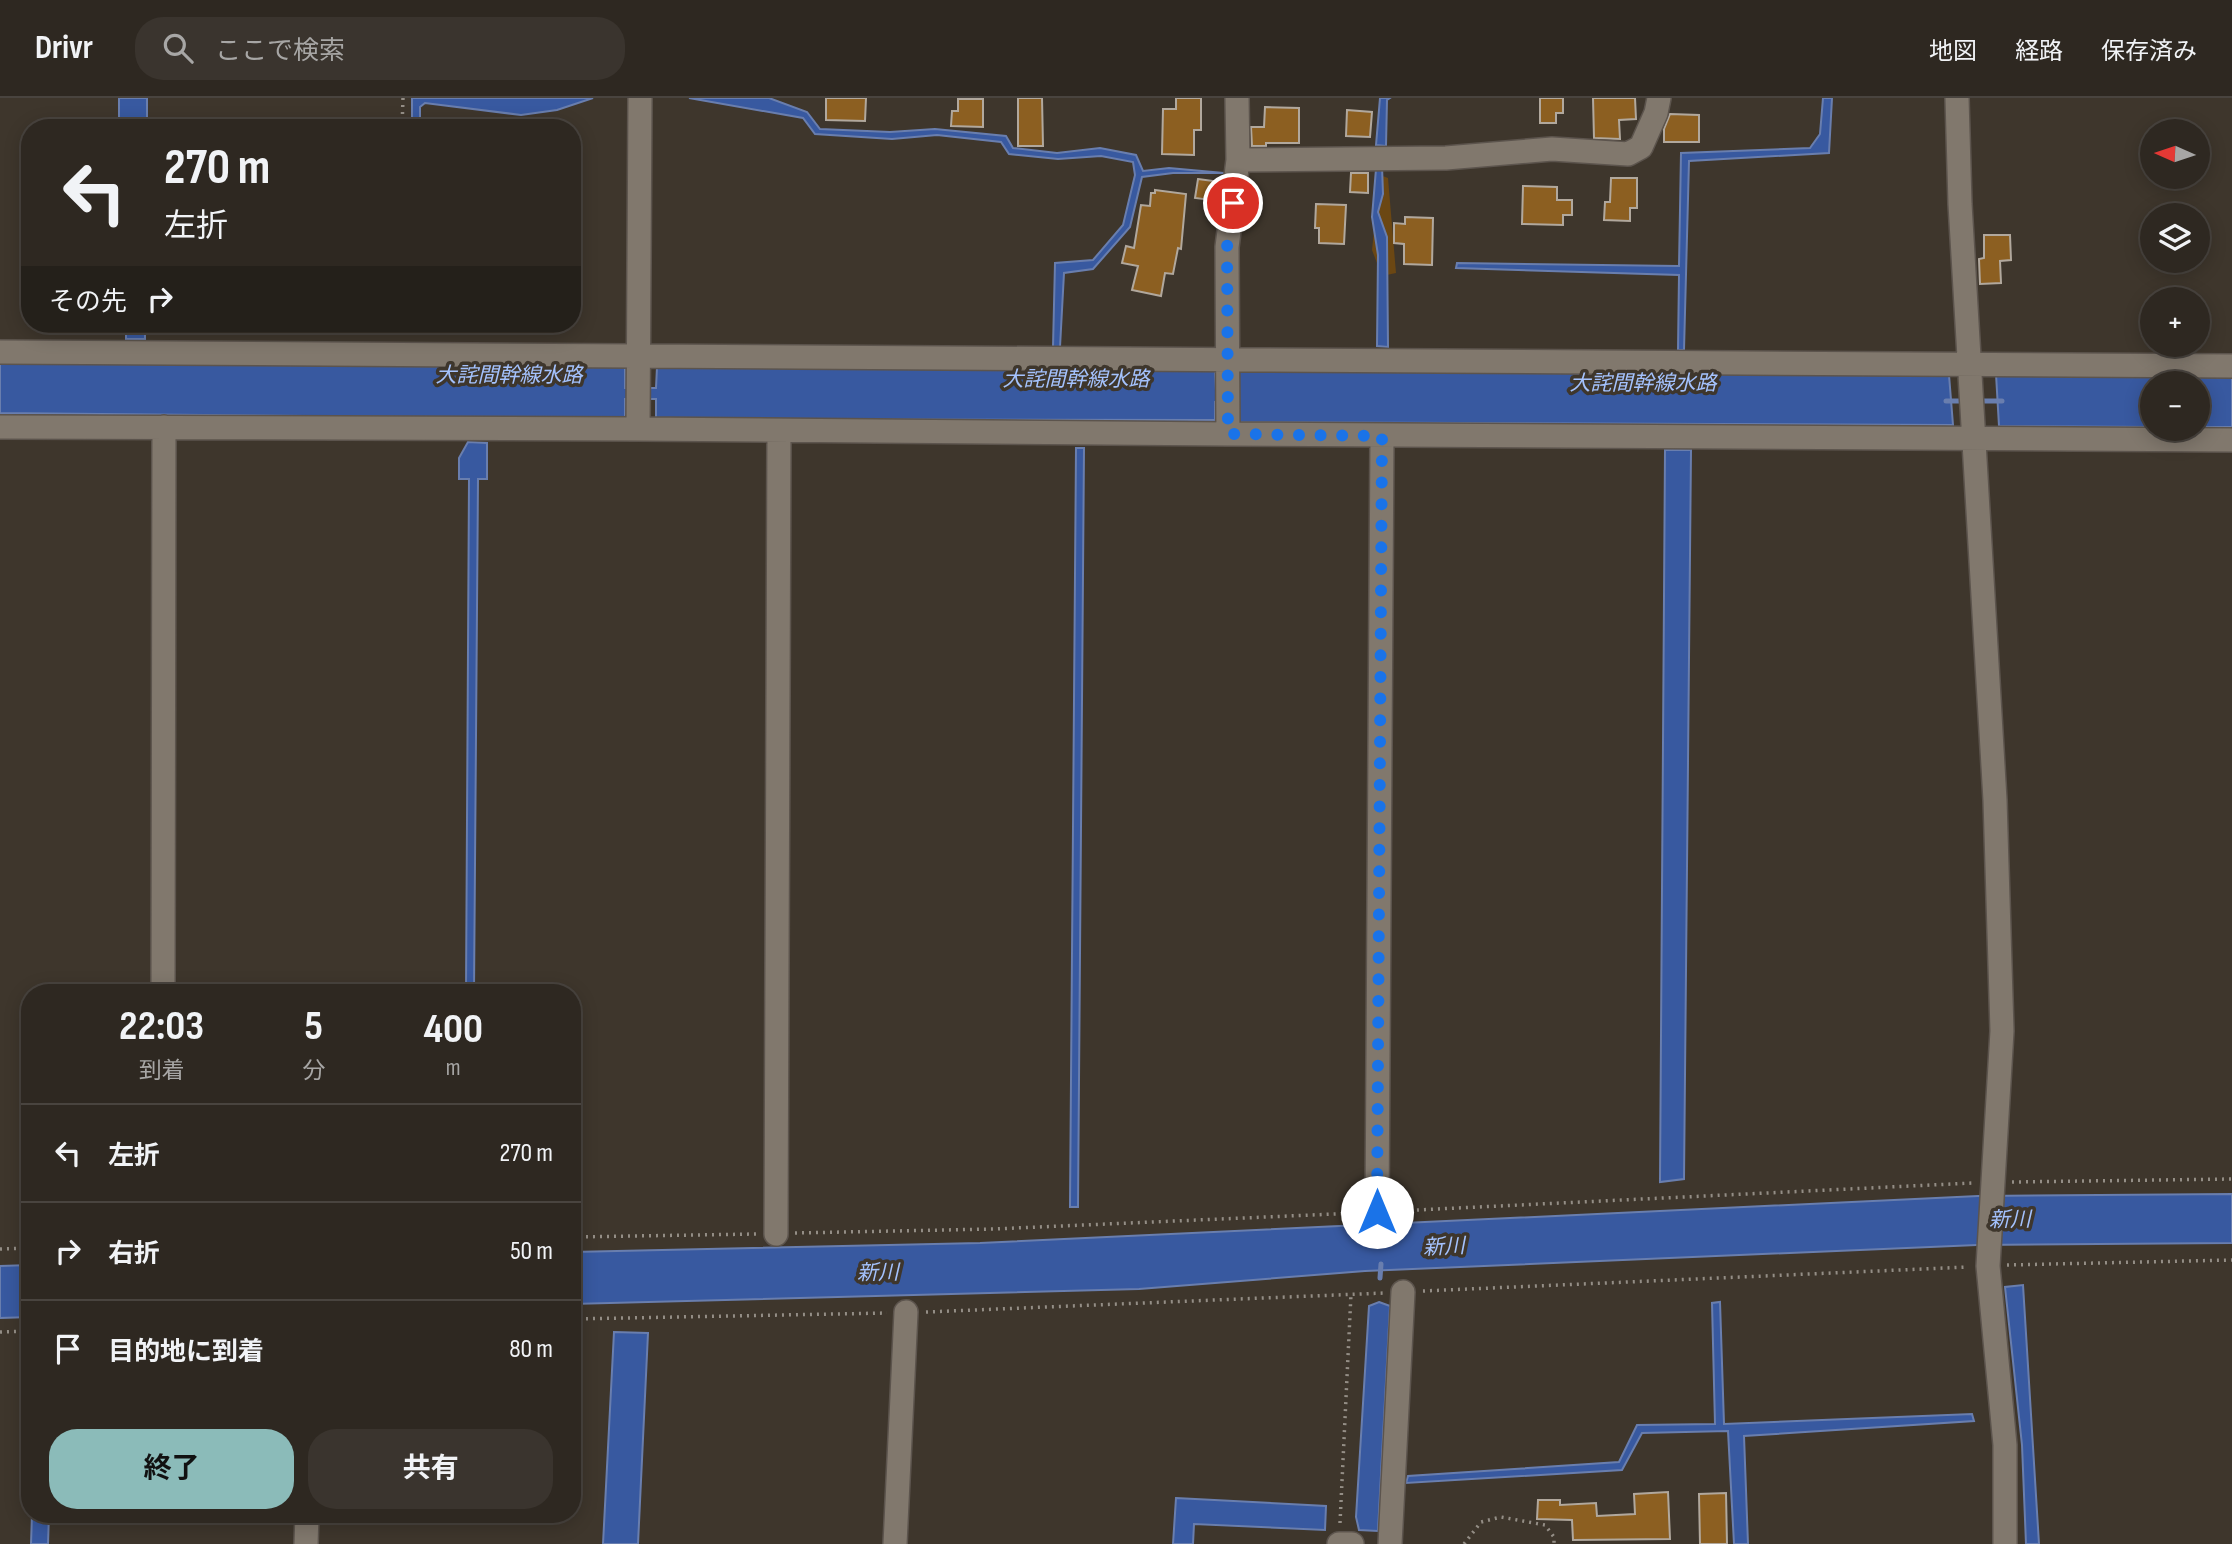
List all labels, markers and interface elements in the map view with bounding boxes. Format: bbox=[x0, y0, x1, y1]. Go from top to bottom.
search box bbox=[135, 17, 625, 80]
text: Drivr bbox=[35, 28, 93, 68]
icon: search bbox=[159, 29, 197, 67]
text: ここで検索 bbox=[215, 36, 345, 67]
text: 地図 bbox=[1929, 37, 1977, 66]
text: 経路 bbox=[2015, 37, 2063, 66]
text: 保存済み bbox=[2101, 37, 2197, 66]
north arrow bbox=[2140, 119, 2210, 189]
map controls bbox=[2140, 119, 2210, 441]
text: 270 m bbox=[164, 139, 270, 198]
icon: left bbox=[49, 147, 140, 238]
pin bbox=[1203, 173, 1263, 233]
icon: arrive bbox=[1214, 184, 1252, 222]
button: layers bbox=[2140, 203, 2210, 273]
text: 左折 bbox=[164, 207, 228, 246]
icon: right bbox=[141, 280, 179, 318]
text: その先 bbox=[49, 287, 127, 318]
button: + bbox=[2140, 287, 2210, 357]
water label: 大詫間幹線水路 bbox=[436, 363, 584, 388]
water label: 大詫間幹線水路 bbox=[1003, 367, 1151, 392]
water label: 大詫間幹線水路 bbox=[1570, 371, 1718, 396]
button: − bbox=[2140, 371, 2210, 441]
text: 22:03 bbox=[119, 1001, 204, 1052]
text: 5 bbox=[305, 1001, 323, 1052]
text: 400 bbox=[423, 1004, 483, 1055]
text: m bbox=[446, 1054, 461, 1082]
text: 到着 bbox=[139, 1057, 185, 1085]
text: 分 bbox=[302, 1057, 325, 1085]
icon: left bbox=[49, 1134, 87, 1172]
text: 270 m bbox=[500, 1138, 553, 1169]
text: 左折 bbox=[108, 1141, 160, 1172]
position arrow bbox=[1340, 1175, 1414, 1249]
water label: 新川 bbox=[1989, 1207, 2033, 1233]
icon: right bbox=[49, 1232, 87, 1270]
water label: 新川 bbox=[1422, 1233, 1468, 1261]
text: 50 m bbox=[510, 1236, 553, 1267]
text: 右折 bbox=[108, 1239, 160, 1270]
water label: 新川 bbox=[857, 1260, 901, 1286]
icon: arrive bbox=[49, 1330, 87, 1368]
text: 80 m bbox=[509, 1334, 553, 1365]
text: 目的地に到着 bbox=[108, 1337, 264, 1368]
button: 終了 bbox=[49, 1429, 294, 1509]
button: 共有 bbox=[308, 1429, 553, 1509]

